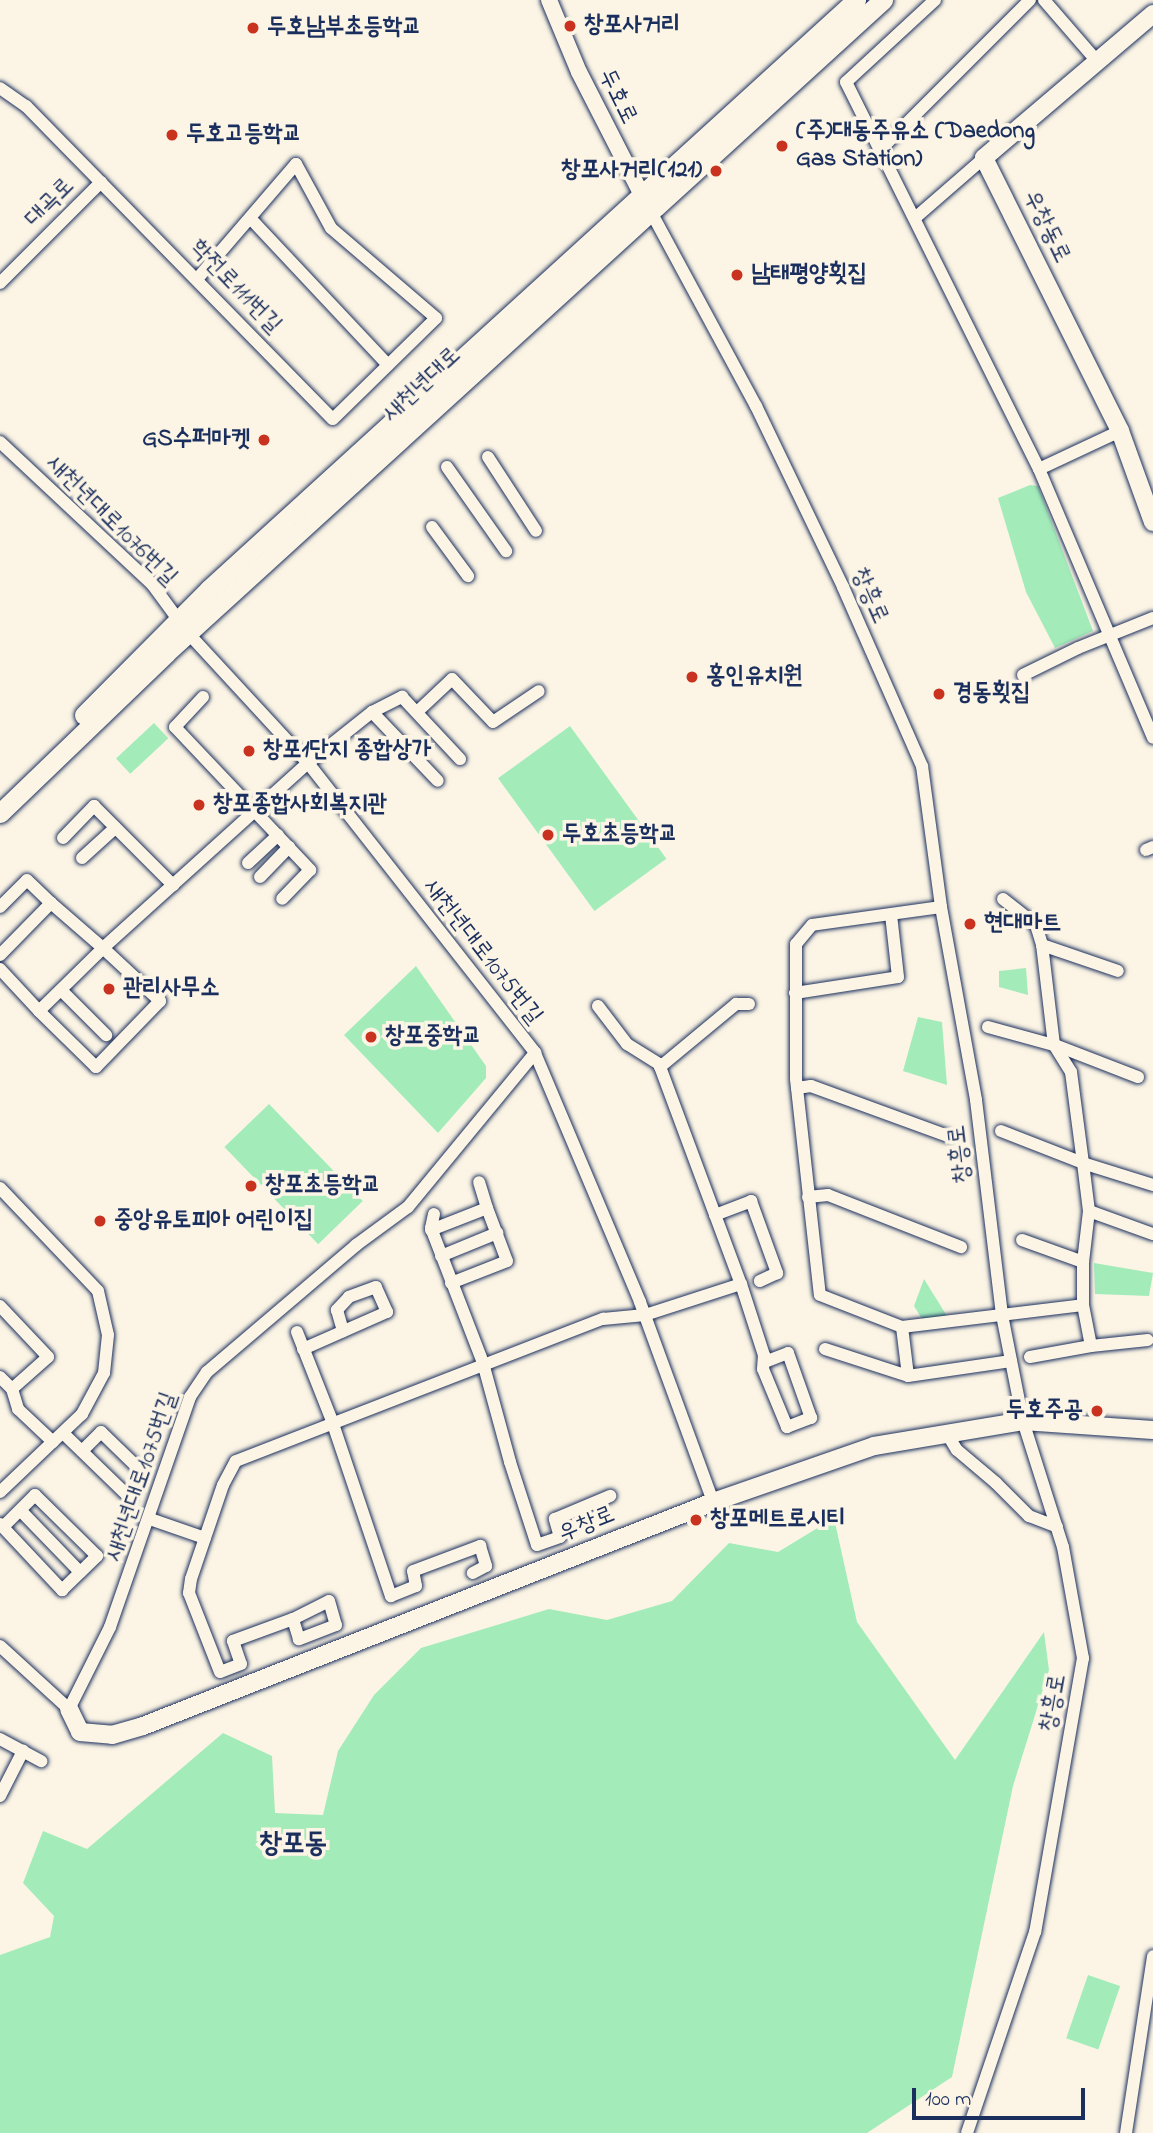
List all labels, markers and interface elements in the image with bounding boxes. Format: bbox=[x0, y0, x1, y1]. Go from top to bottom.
place label: 창포사거리 bbox=[584, 12, 681, 40]
place label: 두호남부초등학교 bbox=[267, 14, 422, 42]
marker: 창포사거리 bbox=[562, 18, 578, 34]
marker: 두호남부초등학교 bbox=[245, 20, 261, 36]
street label: 두호로 bbox=[591, 65, 643, 129]
place label: (주)대동주유소 (Daedong Gas Station) bbox=[796, 118, 1035, 174]
place label: 두호고등학교 bbox=[186, 121, 302, 149]
marker: 두호고등학교 bbox=[164, 127, 180, 143]
marker: (주)대동주유소 (Daedong Gas Station) bbox=[774, 138, 790, 154]
place label: 창포사거리(121) bbox=[561, 157, 702, 185]
marker: 창포사거리(121) bbox=[708, 163, 724, 179]
street label: 대곡로 bbox=[19, 172, 81, 234]
street label: 우창동로 bbox=[1016, 186, 1076, 268]
street label: 학전로111번길 bbox=[183, 234, 287, 340]
place label: 남태평양횟집 bbox=[751, 261, 867, 289]
marker: 남태평양횟집 bbox=[729, 267, 745, 283]
street label: 새천년대로 bbox=[377, 342, 467, 428]
place label: GS수퍼마켓 bbox=[142, 426, 250, 454]
marker: GS수퍼마켓 bbox=[256, 432, 272, 448]
street label: 새천년대로1076번길 bbox=[39, 449, 183, 593]
street label: 창흥로 bbox=[844, 564, 894, 628]
place label: 홍인유치원 bbox=[706, 663, 803, 691]
marker: 홍인유치원 bbox=[684, 669, 700, 685]
place label: 경동횟집 bbox=[953, 680, 1030, 708]
marker: 경동횟집 bbox=[931, 686, 947, 702]
place label: 창포1단지 종합상가 bbox=[263, 737, 431, 765]
marker: 창포1단지 종합상가 bbox=[241, 743, 257, 759]
place label: 창포종합사회복지관 bbox=[213, 791, 387, 819]
marker: 창포종합사회복지관 bbox=[191, 797, 207, 813]
place label: 두호초등학교 bbox=[562, 821, 678, 849]
marker: 두호초등학교 bbox=[540, 827, 556, 843]
street label: 새천년대로1075번길 bbox=[416, 873, 548, 1031]
place label: 현대마트 bbox=[984, 910, 1061, 938]
marker: 현대마트 bbox=[962, 916, 978, 932]
place label: 관리사무소 bbox=[123, 975, 220, 1003]
marker: 관리사무소 bbox=[101, 981, 117, 997]
place label: 창포중학교 bbox=[385, 1023, 482, 1051]
marker: 창포중학교 bbox=[363, 1029, 379, 1045]
street label: 창흥로 bbox=[943, 1123, 979, 1185]
place label: 창포초등학교 bbox=[265, 1172, 381, 1200]
marker: 창포초등학교 bbox=[243, 1178, 259, 1194]
place label: 중앙유토피아 어린이집 bbox=[114, 1207, 313, 1235]
marker: 중앙유토피아 어린이집 bbox=[92, 1213, 108, 1229]
street label: 새천년대로1075번길 bbox=[100, 1389, 184, 1565]
place label: 두호주공 bbox=[1006, 1397, 1083, 1425]
marker: 두호주공 bbox=[1089, 1403, 1105, 1419]
street label: 우창로 bbox=[555, 1501, 619, 1549]
place label: 창포메트로시티 bbox=[710, 1506, 845, 1534]
marker: 창포메트로시티 bbox=[688, 1512, 704, 1528]
street label: 창흥로 bbox=[1035, 1672, 1073, 1734]
district label: 창포동 bbox=[259, 1828, 327, 1862]
scale bar bbox=[915, 2074, 1088, 2118]
text: 100 m bbox=[925, 2085, 971, 2115]

